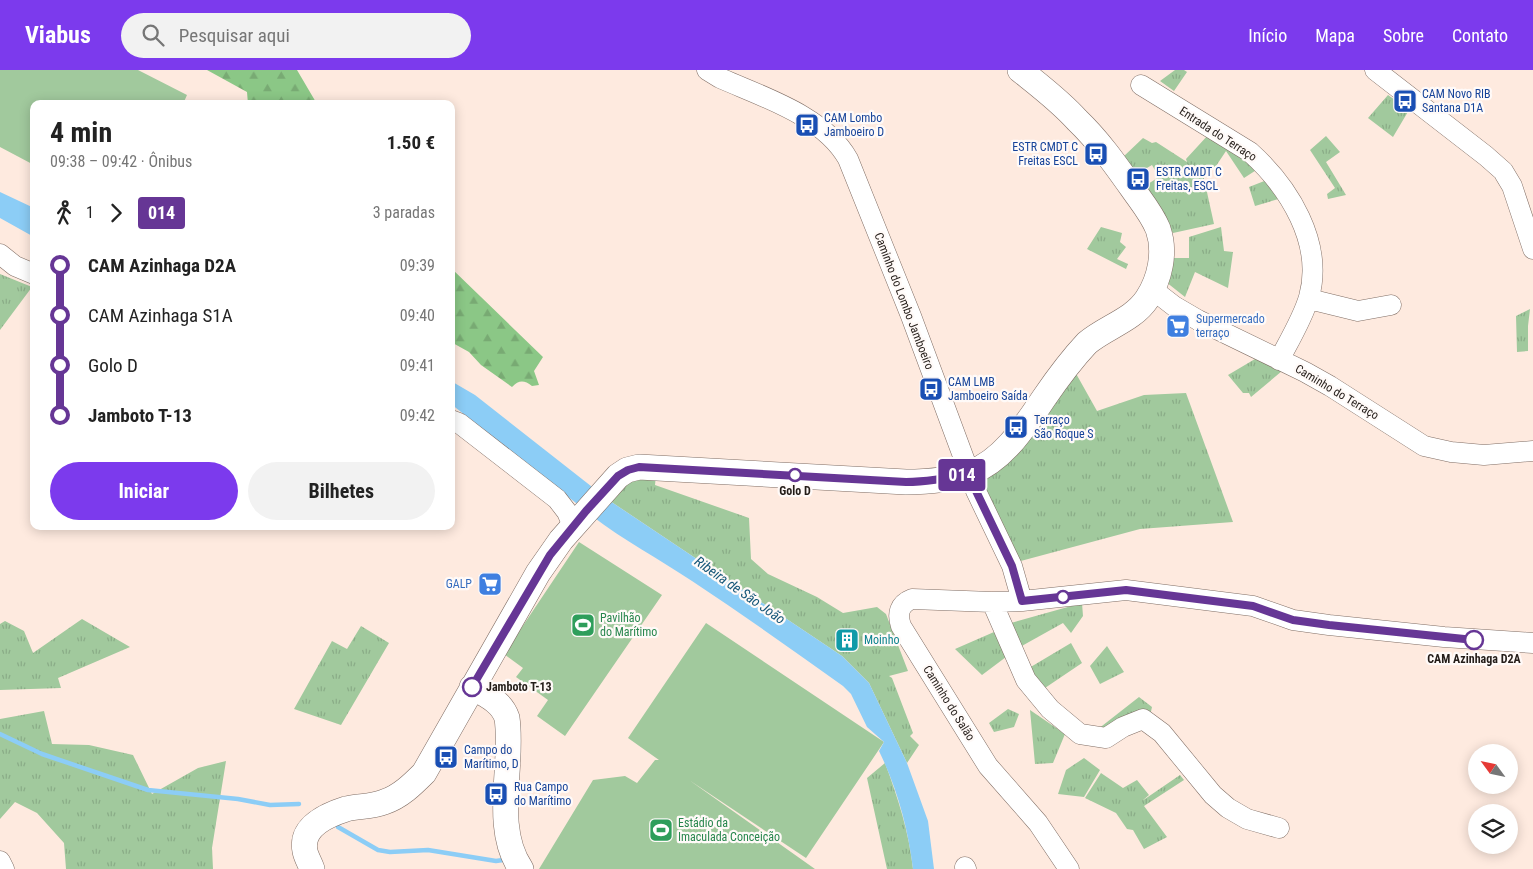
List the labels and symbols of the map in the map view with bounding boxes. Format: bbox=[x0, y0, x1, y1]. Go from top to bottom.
place label: CAM Novo RIB Santana D1A bbox=[1422, 87, 1491, 115]
bus stop icon: CAM Novo RIB Santana D1A bbox=[1392, 88, 1418, 114]
street label: Entrada do Terraço bbox=[1177, 104, 1259, 164]
place label: CAM Lombo Jamboeiro D bbox=[824, 111, 884, 139]
bus stop icon: CAM Lombo Jamboeiro D bbox=[794, 112, 820, 138]
place label: ESTR CMDT C Freitas ESCL bbox=[1012, 140, 1078, 168]
bus stop icon: ESTR CMDT C Freitas ESCL bbox=[1083, 141, 1109, 167]
place label: ESTR CMDT C Freitas, ESCL bbox=[1156, 165, 1222, 193]
bus stop icon: ESTR CMDT C Freitas, ESCL bbox=[1125, 166, 1151, 192]
street label: Caminho do Lombo Jamboeiro bbox=[871, 231, 937, 371]
place label: Supermercado terraço bbox=[1196, 312, 1265, 340]
supermarket icon: Supermercado terraço bbox=[1165, 313, 1191, 339]
street label: Caminho do Terraço bbox=[1293, 362, 1381, 422]
place label: CAM LMB Jamboeiro Saída bbox=[948, 375, 1028, 403]
bus stop icon: CAM LMB Jamboeiro Saída bbox=[918, 376, 944, 402]
place label: Terraço São Roque S bbox=[1034, 413, 1094, 441]
bus stop icon: Terraço São Roque S bbox=[1003, 414, 1029, 440]
line badge: 014 bbox=[933, 459, 991, 491]
marker: Golo D bbox=[788, 468, 802, 482]
place label: Golo D bbox=[779, 484, 811, 498]
water label: Ribeira de São João bbox=[692, 553, 788, 627]
supermarket icon: GALP bbox=[477, 571, 503, 597]
place label: GALP bbox=[446, 577, 472, 591]
unlabelled marker bbox=[1056, 590, 1070, 604]
place label: Pavilhão do Marítimo bbox=[600, 611, 657, 639]
sports icon: Pavilhão do Marítimo bbox=[570, 612, 596, 638]
building icon: Moinho bbox=[834, 627, 860, 653]
marker: CAM Azinhaga D2A bbox=[1464, 630, 1484, 650]
place label: Moinho bbox=[864, 633, 899, 647]
place label: CAM Azinhaga D2A bbox=[1427, 652, 1522, 666]
street label: Caminho do Salão bbox=[920, 663, 978, 743]
marker: Jamboto T-13 bbox=[462, 677, 482, 697]
place label: Jamboto T-13 bbox=[486, 680, 552, 694]
place label: Campo do Marítimo, D bbox=[464, 743, 519, 771]
bus stop icon: Campo do Marítimo, D bbox=[433, 744, 459, 770]
north arrow bbox=[1468, 744, 1518, 794]
place label: Rua Campo do Marítimo bbox=[514, 780, 571, 808]
bus stop icon: Rua Campo do Marítimo bbox=[483, 781, 509, 807]
place label: Estádio da Imaculada Conceição bbox=[678, 816, 780, 844]
sports icon: Estádio da Imaculada Conceição bbox=[648, 817, 674, 843]

